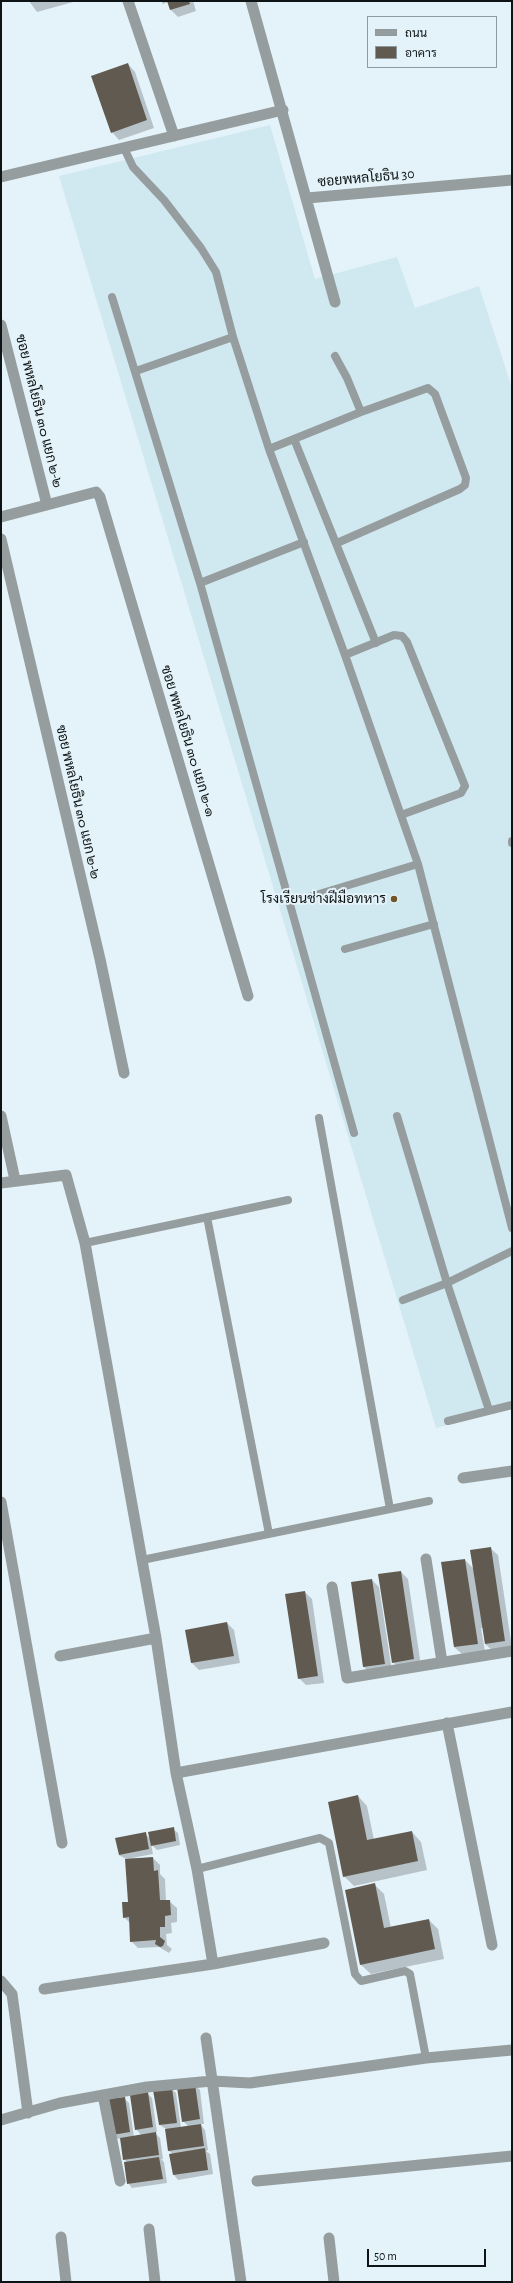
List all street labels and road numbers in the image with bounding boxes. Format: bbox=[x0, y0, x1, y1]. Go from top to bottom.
street label: ซอยพหลโยธิน 30 bbox=[317, 165, 415, 191]
street label: ซอย พหลโยธิน ๓๐ แยก ๒-๒ bbox=[12, 332, 66, 490]
street label: ซอย พหลโยธิน ๓๐ แยก ๒-๑ bbox=[157, 663, 219, 819]
street label: ซอย พหลโยธิน ๓๐ แยก ๒-๒ bbox=[52, 723, 104, 881]

